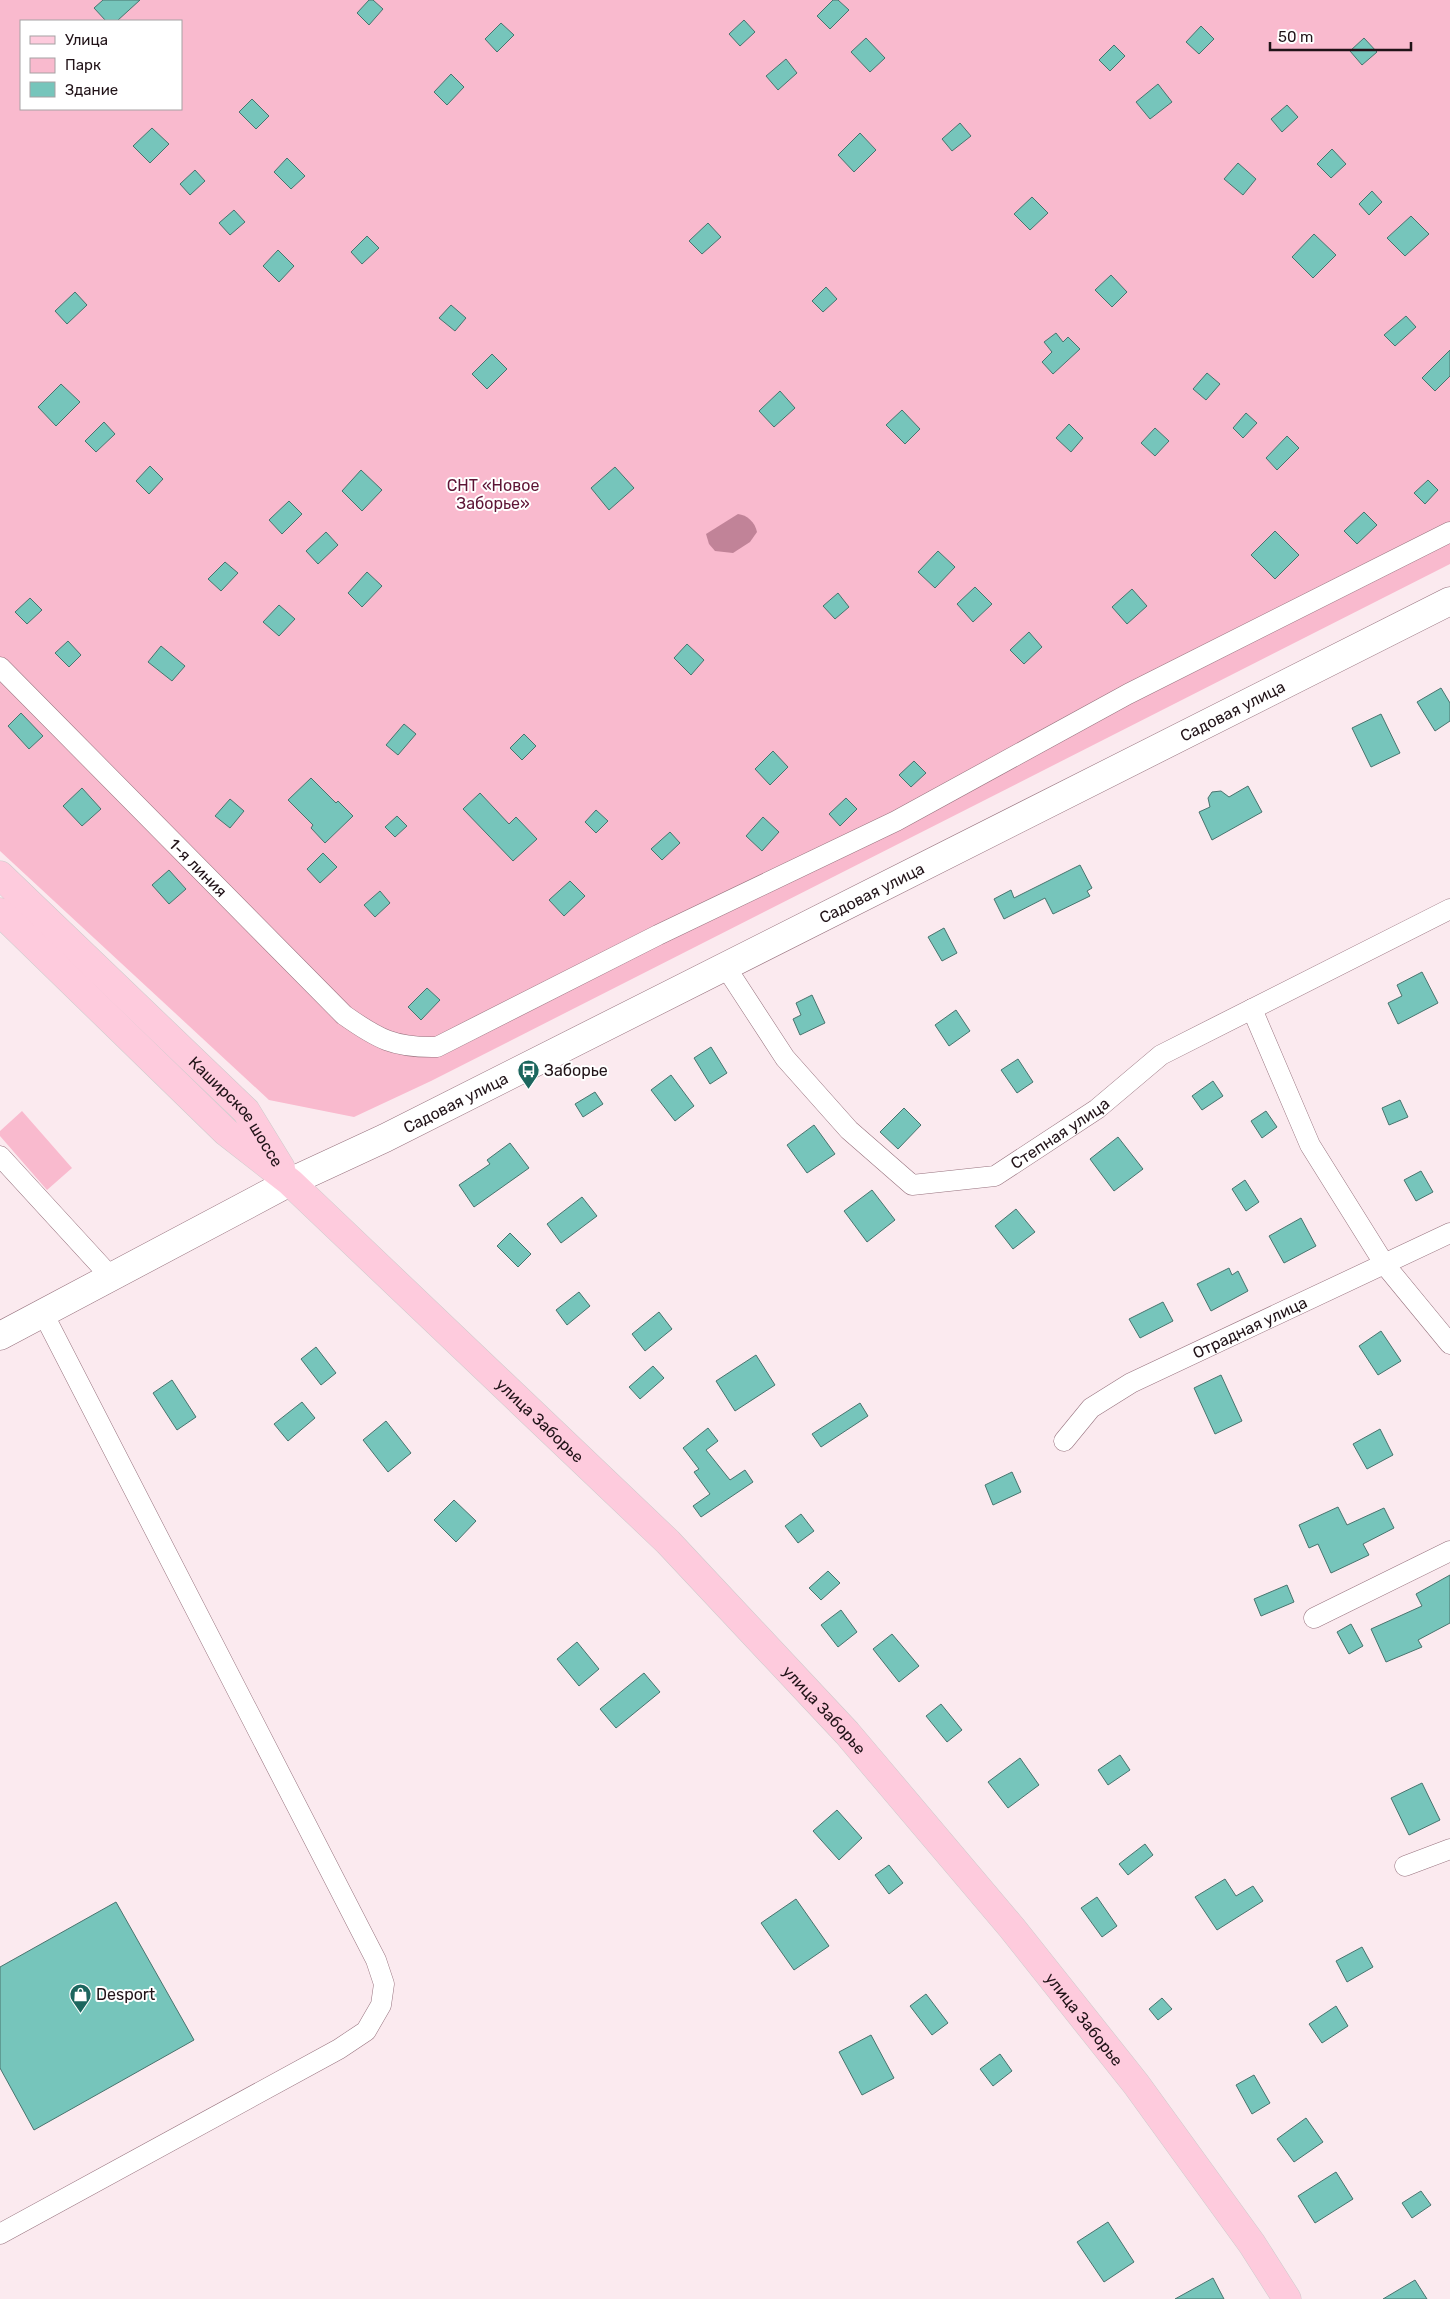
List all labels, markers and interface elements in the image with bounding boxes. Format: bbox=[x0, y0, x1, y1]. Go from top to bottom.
legend bbox=[20, 20, 182, 110]
scale bar bbox=[1270, 20, 1411, 52]
text: 50 m bbox=[1278, 28, 1313, 46]
text: Улица bbox=[65, 31, 108, 49]
text: Парк bbox=[65, 56, 101, 74]
text: Здание bbox=[65, 81, 118, 99]
park label: СНТ «Новое Заборье» bbox=[447, 476, 539, 513]
street label: Садовая улица bbox=[1177, 676, 1288, 745]
street label: 1-я линия bbox=[165, 834, 231, 901]
street label: Садовая улица bbox=[816, 858, 927, 927]
street label: Каширское шоссе bbox=[185, 1052, 287, 1170]
bus stop icon: Заборье bbox=[516, 1058, 540, 1089]
place label: Заборье bbox=[544, 1061, 608, 1080]
street label: Садовая улица bbox=[400, 1068, 511, 1137]
street label: Степная улица bbox=[1007, 1093, 1113, 1173]
street label: Отрадная улица bbox=[1189, 1292, 1310, 1362]
street label: улица Заборье bbox=[492, 1374, 588, 1466]
street label: улица Заборье bbox=[779, 1661, 870, 1758]
street label: улица Заборье bbox=[1041, 1969, 1127, 2069]
shop icon: Desport bbox=[68, 1982, 92, 2013]
place label: Desport bbox=[96, 1985, 155, 2004]

